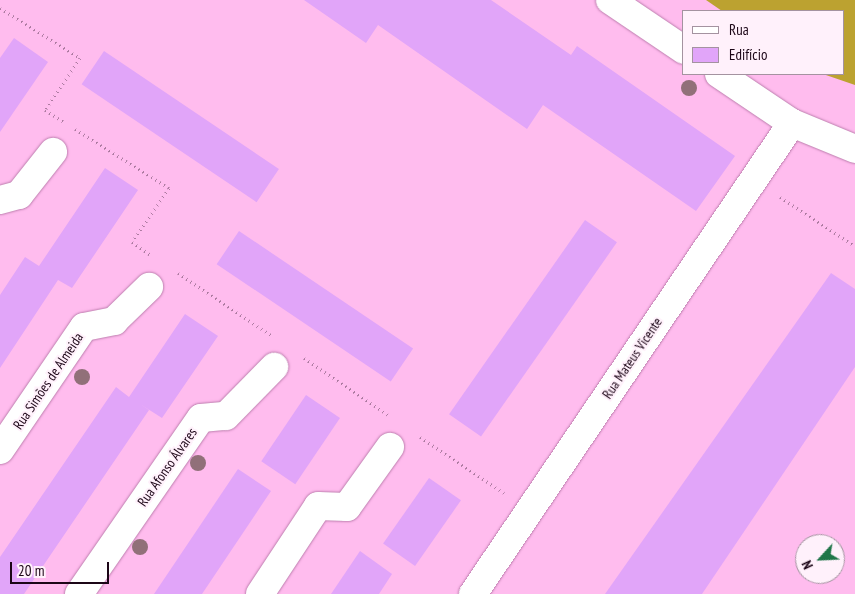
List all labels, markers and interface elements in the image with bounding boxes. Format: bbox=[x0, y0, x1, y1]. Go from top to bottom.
legend bbox=[682, 10, 845, 75]
text: Rua bbox=[729, 20, 749, 39]
text: Edifício bbox=[729, 45, 767, 64]
street label: Rua Mateus Vicente bbox=[599, 314, 665, 402]
street label: Rua Simões de Almeida bbox=[9, 329, 87, 433]
street label: Rua Afonso Álvares bbox=[134, 424, 200, 510]
north arrow bbox=[795, 534, 845, 584]
scale bar bbox=[12, 552, 111, 584]
text: N bbox=[798, 558, 817, 572]
text: 20 m bbox=[18, 561, 44, 580]

